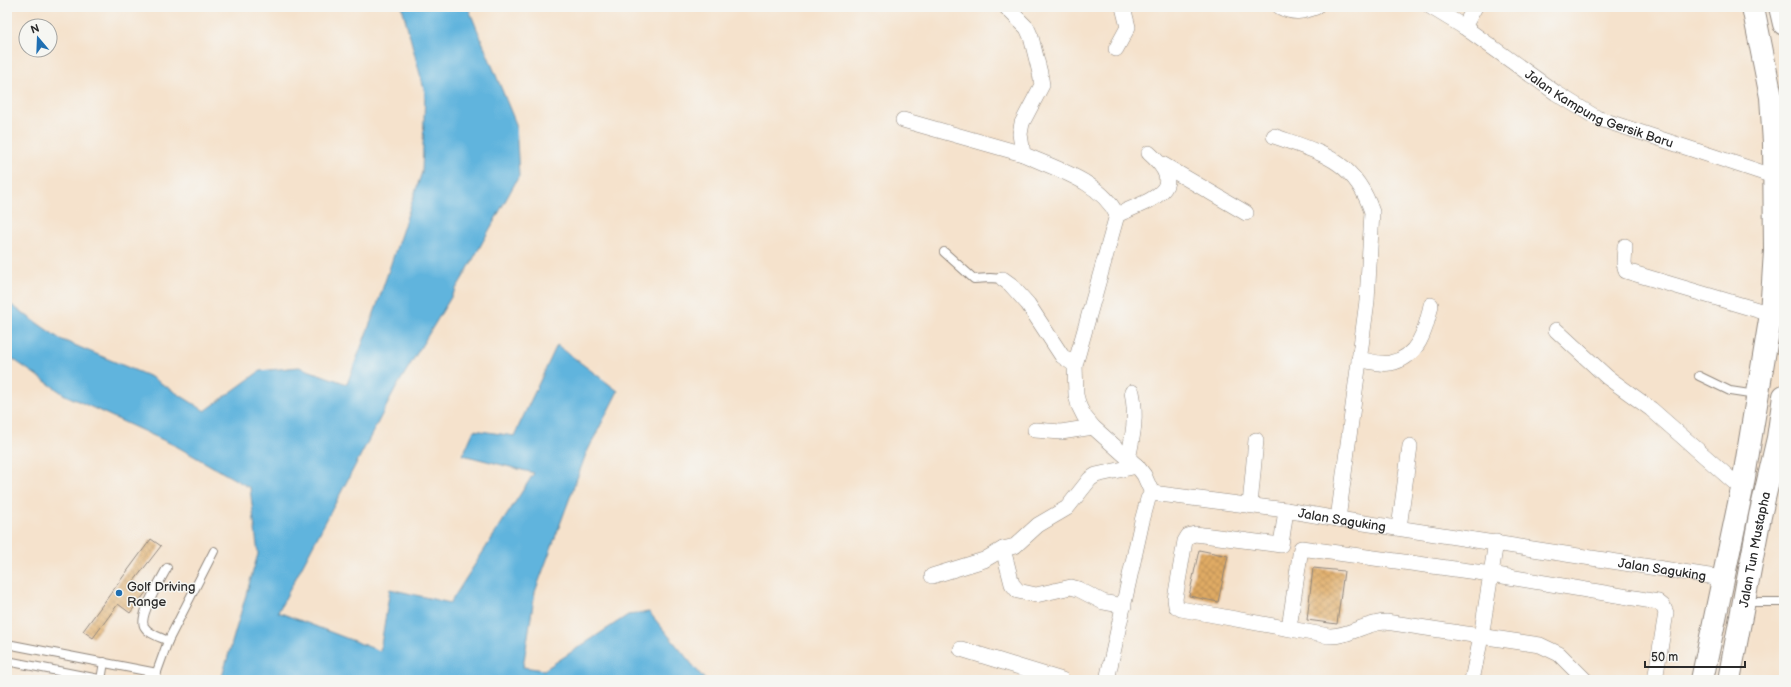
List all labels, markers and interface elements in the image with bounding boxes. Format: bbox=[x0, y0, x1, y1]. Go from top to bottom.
north arrow bbox=[18, 18, 58, 58]
text: N bbox=[29, 22, 41, 37]
street label: Jalan Kampung Gersik Baru bbox=[1522, 66, 1675, 152]
street label: Jalan Tun Mustapha bbox=[1736, 490, 1774, 609]
street label: Jalan Saguking bbox=[1297, 505, 1387, 535]
street label: Jalan Saguking bbox=[1617, 555, 1707, 584]
place label: Golf Driving Range bbox=[127, 579, 195, 610]
marker: Golf Driving Range bbox=[114, 588, 124, 598]
scale bar bbox=[1645, 643, 1745, 669]
text: 50 m bbox=[1651, 650, 1678, 665]

